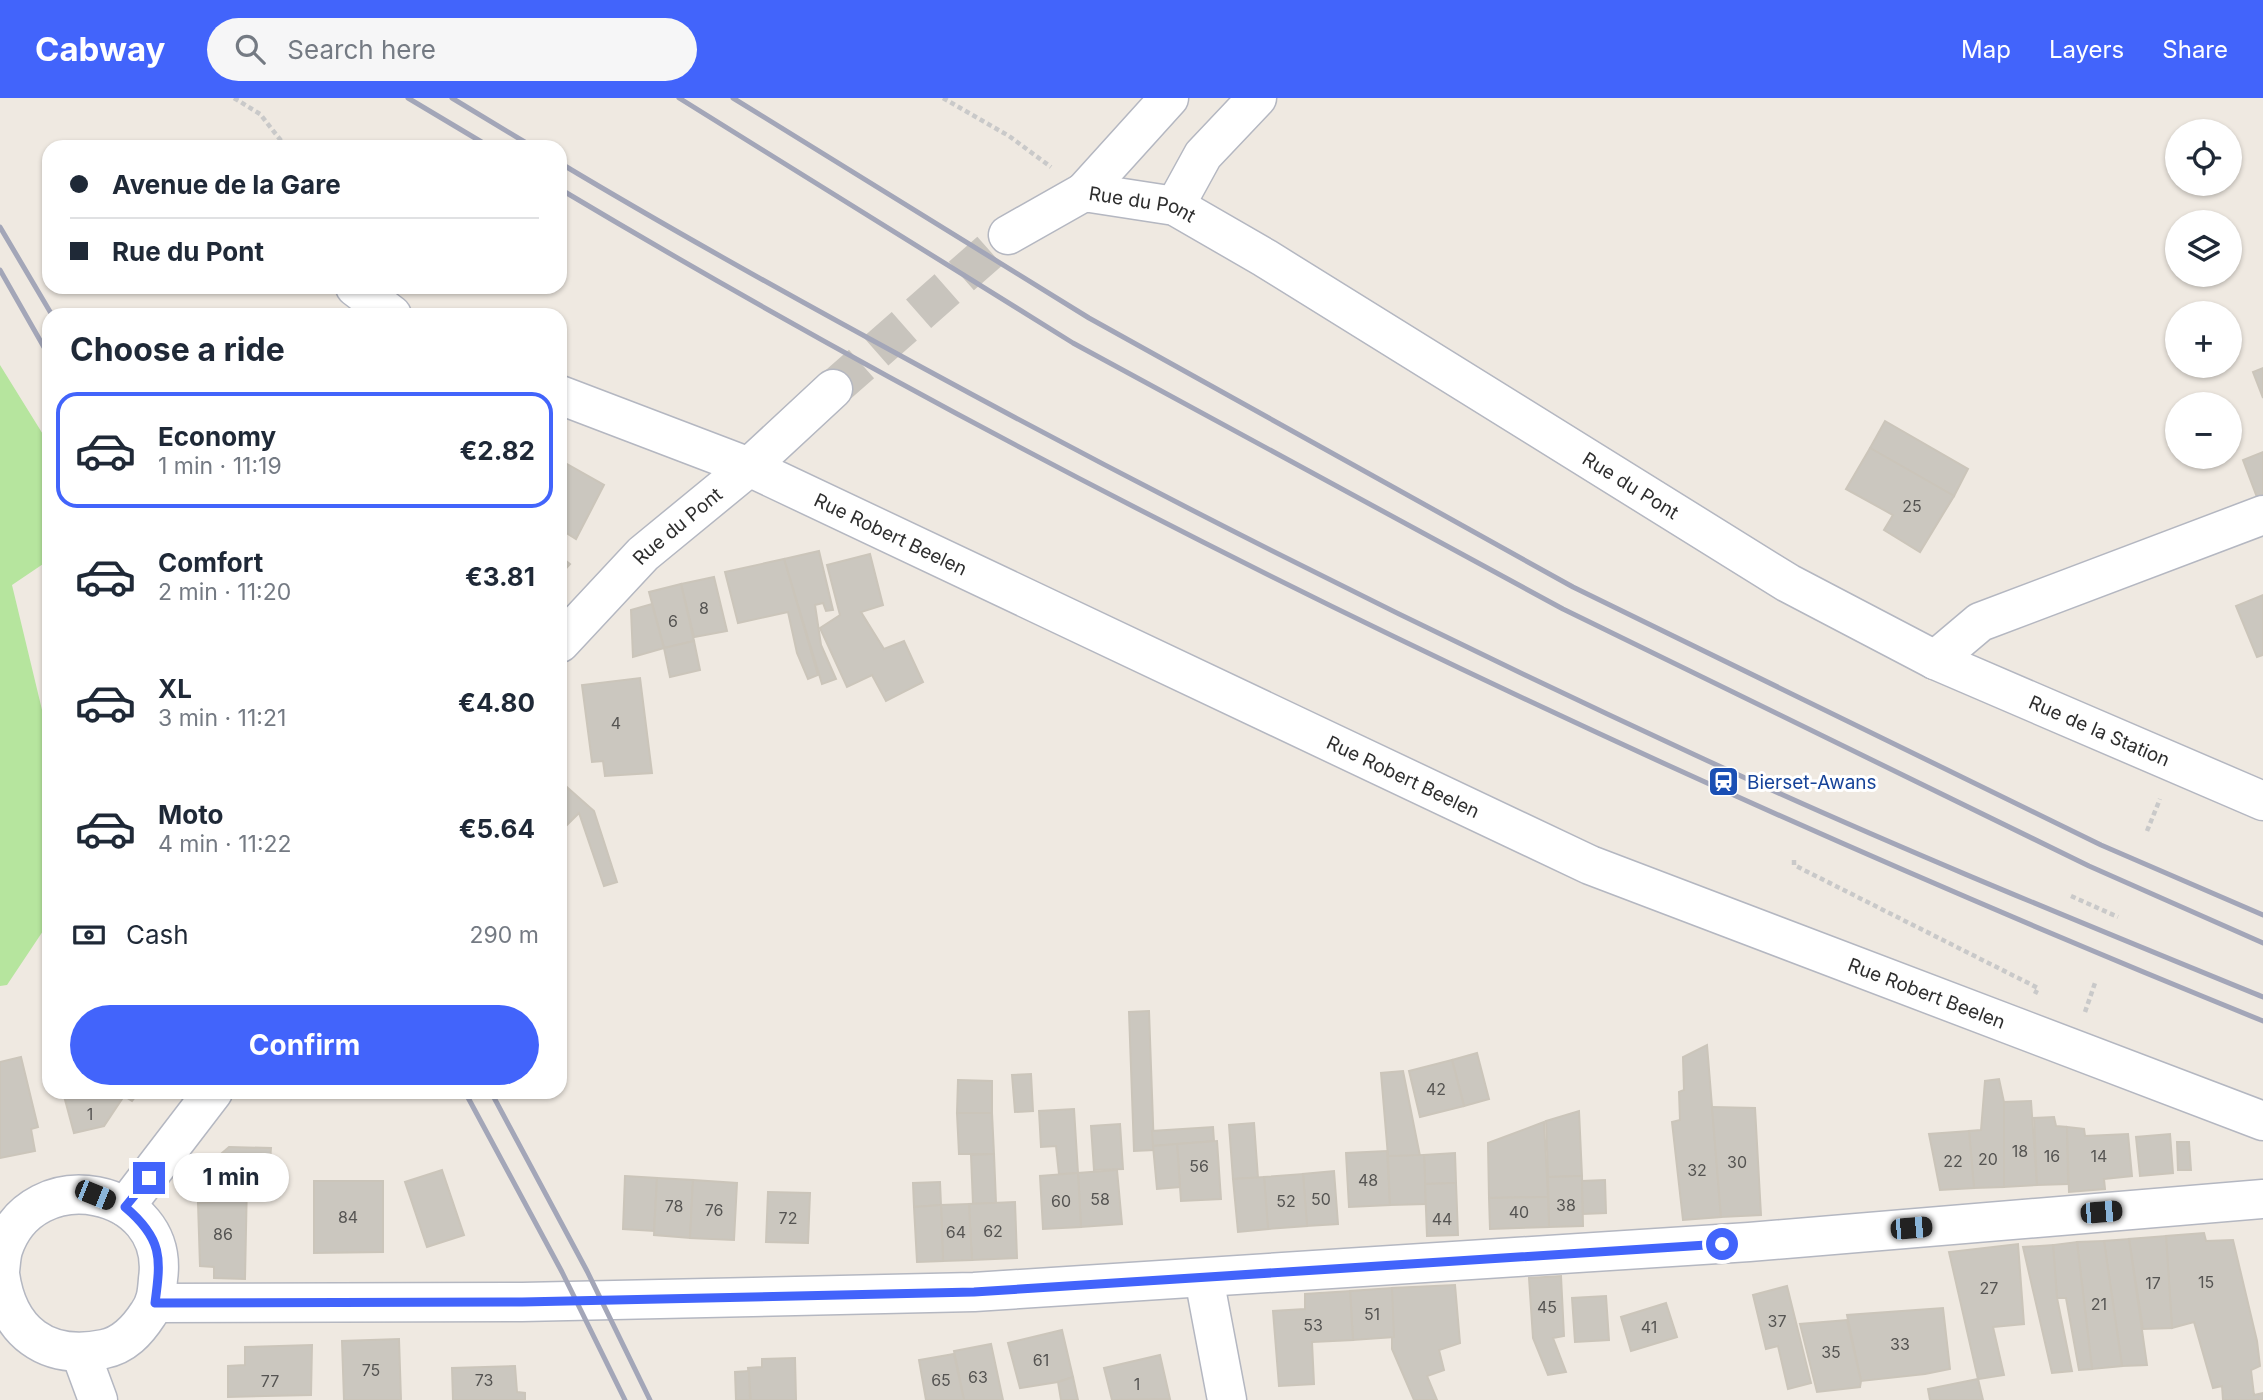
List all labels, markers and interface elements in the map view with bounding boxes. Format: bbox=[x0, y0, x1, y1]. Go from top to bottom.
search box bbox=[207, 18, 697, 81]
text: Cabway bbox=[35, 29, 165, 69]
icon: search bbox=[231, 30, 269, 68]
text: Search here bbox=[287, 34, 436, 65]
text: Map bbox=[1961, 35, 2011, 64]
text: Layers bbox=[2049, 35, 2124, 64]
text: Share bbox=[2162, 35, 2228, 64]
map controls bbox=[2165, 119, 2242, 469]
button: locate bbox=[2165, 119, 2242, 196]
text: Avenue de la Gare bbox=[112, 169, 341, 200]
street label: Rue du Pont bbox=[1087, 182, 1200, 227]
button: layers bbox=[2165, 210, 2242, 287]
text: Rue du Pont bbox=[112, 236, 264, 267]
button: + bbox=[2165, 301, 2242, 378]
text: Choose a ride bbox=[70, 330, 285, 369]
button: − bbox=[2165, 392, 2242, 469]
icon: car bbox=[74, 419, 137, 482]
text: Economy bbox=[158, 421, 276, 452]
text: €2.82 bbox=[460, 435, 535, 466]
street label: Rue du Pont bbox=[1578, 447, 1683, 524]
text: 1 min · 11:19 bbox=[158, 452, 282, 480]
street label: Rue du Pont bbox=[628, 483, 727, 570]
street label: Rue Robert Beelen bbox=[810, 488, 971, 581]
house number: 25 bbox=[1902, 496, 1922, 516]
icon: car bbox=[74, 545, 137, 608]
text: Comfort bbox=[158, 547, 263, 578]
text: €3.81 bbox=[465, 561, 535, 592]
text: 2 min · 11:20 bbox=[158, 578, 291, 606]
house number: 8 bbox=[699, 598, 709, 618]
house number: 6 bbox=[668, 611, 678, 631]
icon: car bbox=[74, 671, 137, 734]
text: XL bbox=[158, 673, 192, 704]
text: €4.80 bbox=[458, 687, 535, 718]
street label: Rue de la Station bbox=[2025, 691, 2173, 772]
text: 3 min · 11:21 bbox=[158, 704, 286, 732]
house number: 4 bbox=[611, 713, 621, 733]
street label: Rue Robert Beelen bbox=[1323, 731, 1483, 823]
station icon: Bierset-Awans bbox=[1707, 765, 1741, 799]
place label: Bierset-Awans bbox=[1747, 771, 1877, 794]
icon: car bbox=[74, 797, 137, 860]
text: Moto bbox=[158, 799, 223, 830]
text: €5.64 bbox=[459, 813, 535, 844]
text: 4 min · 11:22 bbox=[158, 830, 292, 858]
icon: cash bbox=[70, 916, 108, 954]
text: Cash bbox=[126, 919, 189, 950]
text: 290 m bbox=[470, 921, 539, 949]
street label: Rue Robert Beelen bbox=[1845, 953, 2009, 1034]
button: Confirm bbox=[70, 1005, 539, 1085]
house number: 42 bbox=[1426, 1079, 1446, 1099]
house number: 1 bbox=[87, 1104, 93, 1124]
house number: 18 bbox=[2012, 1141, 2028, 1161]
house number: 16 bbox=[2044, 1146, 2060, 1166]
house number: 14 bbox=[2091, 1146, 2107, 1166]
house number: 20 bbox=[1978, 1149, 1998, 1169]
house number: 22 bbox=[1943, 1151, 1963, 1171]
house number: 30 bbox=[1727, 1152, 1747, 1172]
callout: 1 min bbox=[174, 1154, 289, 1202]
house number: 56 bbox=[1189, 1156, 1209, 1176]
house number: 32 bbox=[1687, 1160, 1707, 1180]
route end bbox=[133, 1162, 165, 1194]
text: 1 min bbox=[203, 1163, 259, 1191]
house number: 48 bbox=[1358, 1170, 1378, 1190]
car bbox=[72, 1177, 119, 1213]
house number: 58 bbox=[1090, 1189, 1110, 1209]
house number: 50 bbox=[1311, 1189, 1331, 1209]
house number: 60 bbox=[1051, 1191, 1071, 1211]
house number: 52 bbox=[1276, 1191, 1296, 1211]
house number: 38 bbox=[1556, 1195, 1576, 1215]
house number: 78 bbox=[665, 1196, 683, 1216]
house number: 76 bbox=[705, 1200, 723, 1220]
car bbox=[2080, 1200, 2123, 1224]
house number: 40 bbox=[1509, 1202, 1529, 1222]
house number: 84 bbox=[338, 1207, 358, 1227]
house number: 72 bbox=[779, 1208, 797, 1228]
house number: 44 bbox=[1432, 1209, 1452, 1229]
car bbox=[1890, 1216, 1933, 1240]
house number: 62 bbox=[983, 1221, 1003, 1241]
house number: 64 bbox=[946, 1222, 966, 1242]
house number: 86 bbox=[213, 1224, 233, 1244]
route start bbox=[1706, 1228, 1738, 1260]
house number: 15 bbox=[2198, 1272, 2214, 1292]
house number: 17 bbox=[2145, 1273, 2161, 1293]
house number: 27 bbox=[1980, 1278, 1998, 1298]
house number: 21 bbox=[2091, 1294, 2107, 1314]
house number: 45 bbox=[1537, 1297, 1557, 1317]
house number: 51 bbox=[1364, 1304, 1380, 1324]
house number: 37 bbox=[1768, 1311, 1786, 1331]
house number: 53 bbox=[1303, 1315, 1323, 1335]
house number: 41 bbox=[1641, 1317, 1657, 1337]
house number: 33 bbox=[1890, 1334, 1910, 1354]
house number: 35 bbox=[1821, 1342, 1841, 1362]
house number: 61 bbox=[1033, 1350, 1049, 1370]
house number: 75 bbox=[362, 1360, 380, 1380]
house number: 63 bbox=[968, 1367, 988, 1387]
house number: 73 bbox=[475, 1370, 493, 1390]
house number: 65 bbox=[931, 1370, 951, 1390]
house number: 77 bbox=[261, 1371, 279, 1391]
house number: 1 bbox=[1134, 1374, 1140, 1394]

